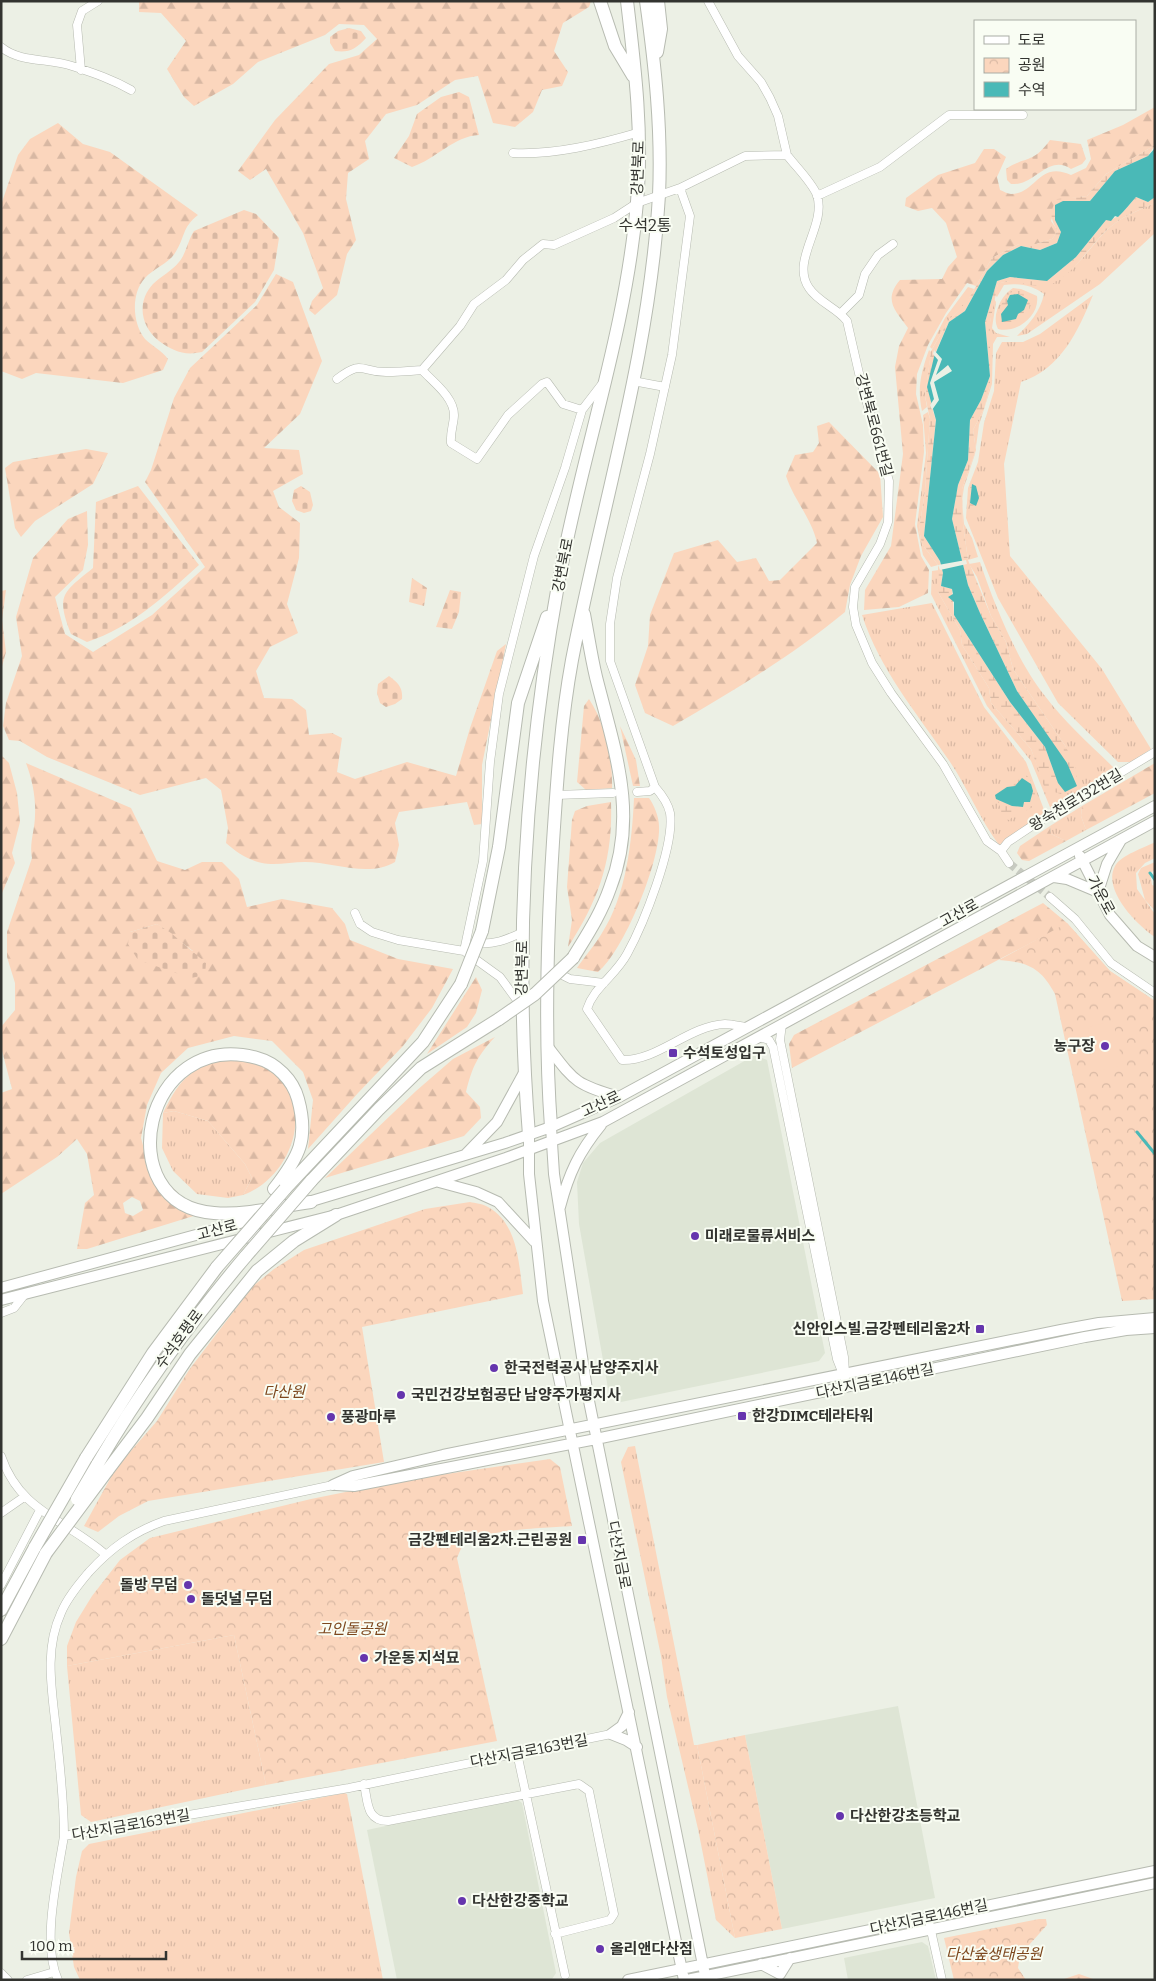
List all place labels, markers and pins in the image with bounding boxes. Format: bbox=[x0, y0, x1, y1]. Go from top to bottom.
place label: 농구장 bbox=[1054, 1037, 1095, 1055]
marker: 농구장 bbox=[1099, 1040, 1111, 1052]
place label: 수석토성입구 bbox=[683, 1044, 766, 1062]
marker: 수석토성입구 bbox=[667, 1047, 679, 1059]
place label: 미래로물류서비스 bbox=[705, 1227, 816, 1245]
marker: 미래로물류서비스 bbox=[689, 1230, 701, 1242]
place label: 신안인스빌.금강펜테리움2차 bbox=[792, 1320, 970, 1338]
marker: 신안인스빌.금강펜테리움2차 bbox=[974, 1323, 986, 1335]
place label: 한국전력공사 남양주지사 bbox=[504, 1359, 659, 1377]
marker: 한국전력공사 남양주지사 bbox=[488, 1362, 500, 1374]
place label: 국민건강보험공단 남양주가평지사 bbox=[411, 1386, 621, 1404]
marker: 국민건강보험공단 남양주가평지사 bbox=[395, 1389, 407, 1401]
place label: 한강DIMC테라타워 bbox=[752, 1407, 874, 1425]
place label: 풍광마루 bbox=[341, 1408, 396, 1426]
marker: 한강DIMC테라타워 bbox=[736, 1410, 748, 1422]
marker: 풍광마루 bbox=[325, 1411, 337, 1423]
place label: 금강펜테리움2차.근린공원 bbox=[408, 1531, 572, 1549]
marker: 금강펜테리움2차.근린공원 bbox=[576, 1534, 588, 1546]
place label: 돌방 무덤 bbox=[120, 1576, 178, 1594]
marker: 돌방 무덤 bbox=[182, 1579, 194, 1591]
place label: 돌덧널 무덤 bbox=[201, 1590, 273, 1608]
marker: 돌덧널 무덤 bbox=[185, 1593, 197, 1605]
place label: 가운동 지석묘 bbox=[374, 1649, 460, 1667]
marker: 가운동 지석묘 bbox=[358, 1652, 370, 1664]
place label: 다산한강초등학교 bbox=[850, 1807, 961, 1825]
marker: 다산한강초등학교 bbox=[834, 1810, 846, 1822]
place label: 다산한강중학교 bbox=[472, 1892, 569, 1910]
marker: 다산한강중학교 bbox=[456, 1895, 468, 1907]
place label: 올리앤다산점 bbox=[610, 1940, 693, 1958]
marker: 올리앤다산점 bbox=[594, 1943, 606, 1955]

